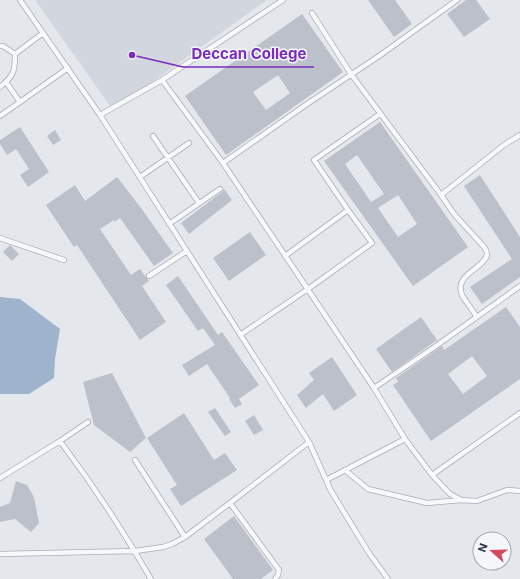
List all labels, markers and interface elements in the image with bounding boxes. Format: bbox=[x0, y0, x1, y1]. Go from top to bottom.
callout: Deccan College bbox=[183, 40, 314, 67]
text: Deccan College bbox=[192, 44, 307, 63]
north arrow bbox=[472, 531, 512, 571]
text: N bbox=[475, 541, 491, 554]

